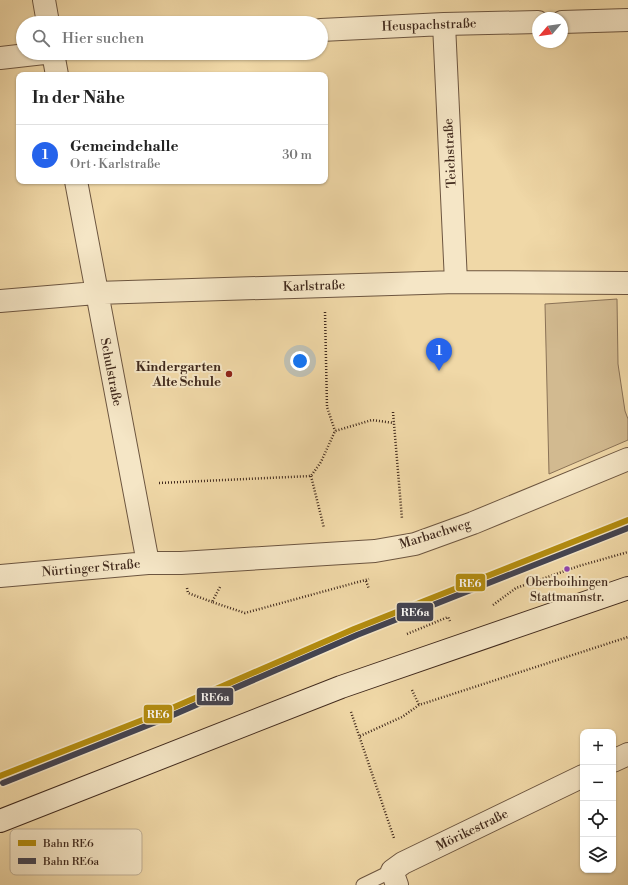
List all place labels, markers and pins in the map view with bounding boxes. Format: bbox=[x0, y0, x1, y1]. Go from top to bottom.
pin: 1 bbox=[426, 338, 452, 371]
place label: Kindergarten Alte Schule bbox=[136, 359, 221, 390]
marker: Kindergarten Alte Schule bbox=[224, 369, 234, 379]
marker: Oberboihingen Stattmannstr. bbox=[562, 564, 572, 574]
place label: Oberboihingen Stattmannstr. bbox=[526, 575, 608, 605]

